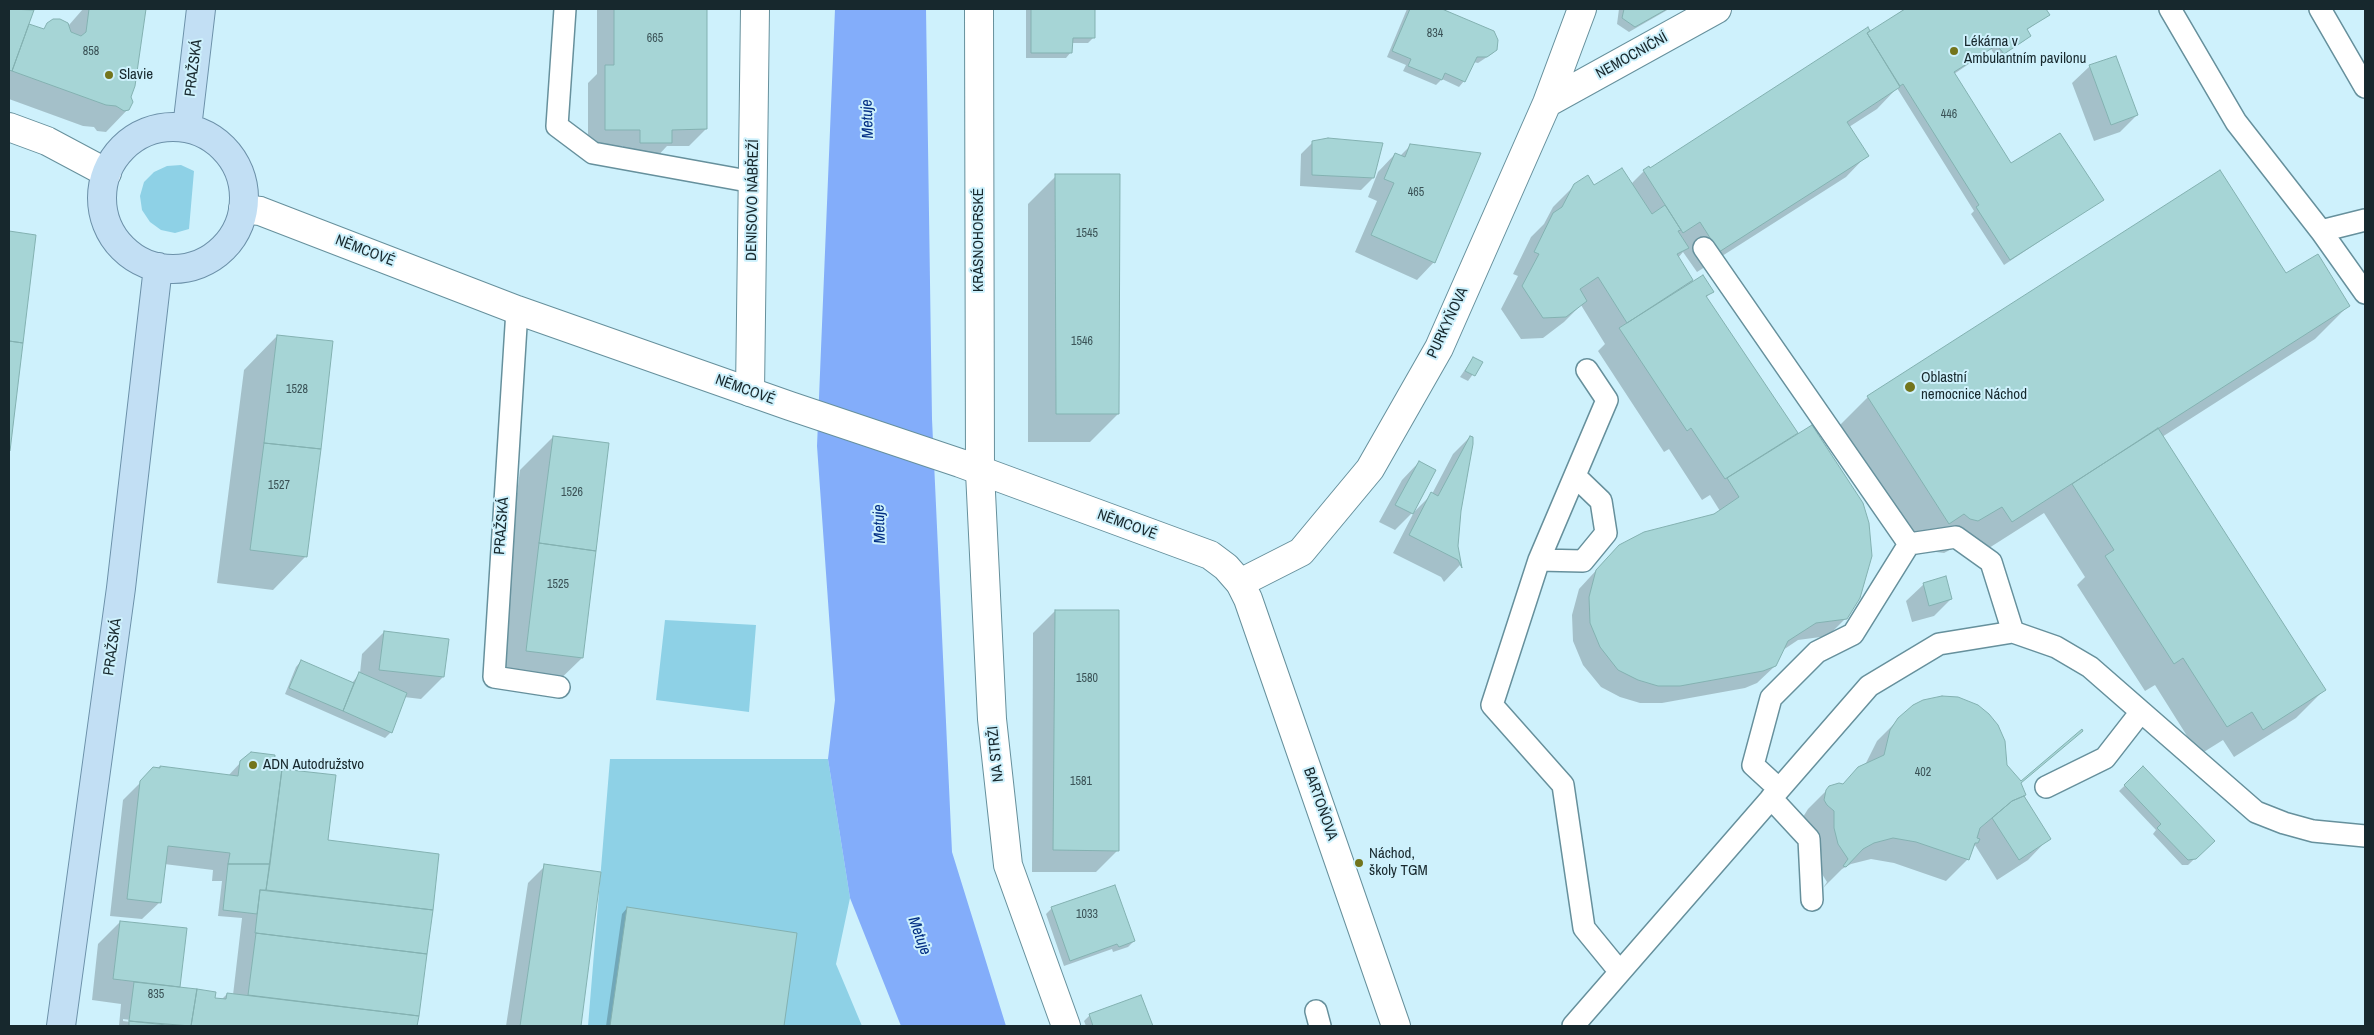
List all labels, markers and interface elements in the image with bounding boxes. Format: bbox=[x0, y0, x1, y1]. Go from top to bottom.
house number: 834 bbox=[1427, 27, 1443, 41]
street label: NEMOCNIČNÍ bbox=[1593, 29, 1671, 83]
house number: 665 bbox=[647, 32, 663, 46]
place label: Lékárna v Ambulantním pavilonu bbox=[1964, 33, 2086, 68]
street label: PRAŽSKÁ bbox=[182, 38, 206, 98]
house number: 858 bbox=[83, 45, 99, 59]
marker: Lékárna v Ambulantním pavilonu bbox=[1948, 45, 1960, 57]
place label: Slavie bbox=[119, 66, 153, 84]
marker: Slavie bbox=[103, 69, 115, 81]
water label: Metuje bbox=[858, 99, 878, 139]
house number: 446 bbox=[1941, 108, 1957, 122]
street label: DENISOVO NÁBŘEŽÍ bbox=[743, 139, 763, 261]
house number: 465 bbox=[1408, 186, 1424, 200]
street label: KRÁSNOHORSKÉ bbox=[970, 188, 988, 292]
house number: 1545 bbox=[1076, 227, 1098, 241]
street label: NĚMCOVÉ bbox=[333, 231, 397, 271]
street label: PURKYŇOVA bbox=[1424, 285, 1472, 361]
house number: 1546 bbox=[1071, 335, 1093, 349]
place label: Oblastní nemocnice Náchod bbox=[1921, 369, 2027, 404]
street label: NĚMCOVÉ bbox=[713, 371, 777, 409]
marker: Oblastní nemocnice Náchod bbox=[1903, 380, 1917, 394]
house number: 1528 bbox=[286, 383, 308, 397]
house number: 1527 bbox=[268, 479, 290, 493]
house number: 1526 bbox=[561, 486, 583, 500]
street label: PRAŽSKÁ bbox=[491, 497, 513, 555]
water label: Metuje bbox=[870, 504, 890, 544]
street label: NĚMCOVÉ bbox=[1095, 506, 1159, 544]
house number: 1525 bbox=[547, 578, 569, 592]
street label: PRAŽSKÁ bbox=[100, 617, 126, 677]
house number: 1580 bbox=[1076, 672, 1098, 686]
street label: NA STRŽI bbox=[984, 725, 1008, 783]
place label: ADN Autodružstvo bbox=[263, 756, 364, 774]
marker: ADN Autodružstvo bbox=[247, 759, 259, 771]
street label: BARTOŇOVA bbox=[1299, 765, 1341, 843]
house number: 402 bbox=[1915, 766, 1931, 780]
house number: 1581 bbox=[1070, 775, 1092, 789]
place label: Náchod, školy TGM bbox=[1369, 845, 1428, 880]
marker: Náchod, školy TGM bbox=[1353, 857, 1365, 869]
house number: 1033 bbox=[1076, 908, 1098, 922]
water label: Metuje bbox=[903, 914, 935, 958]
house number: 835 bbox=[148, 988, 164, 1002]

